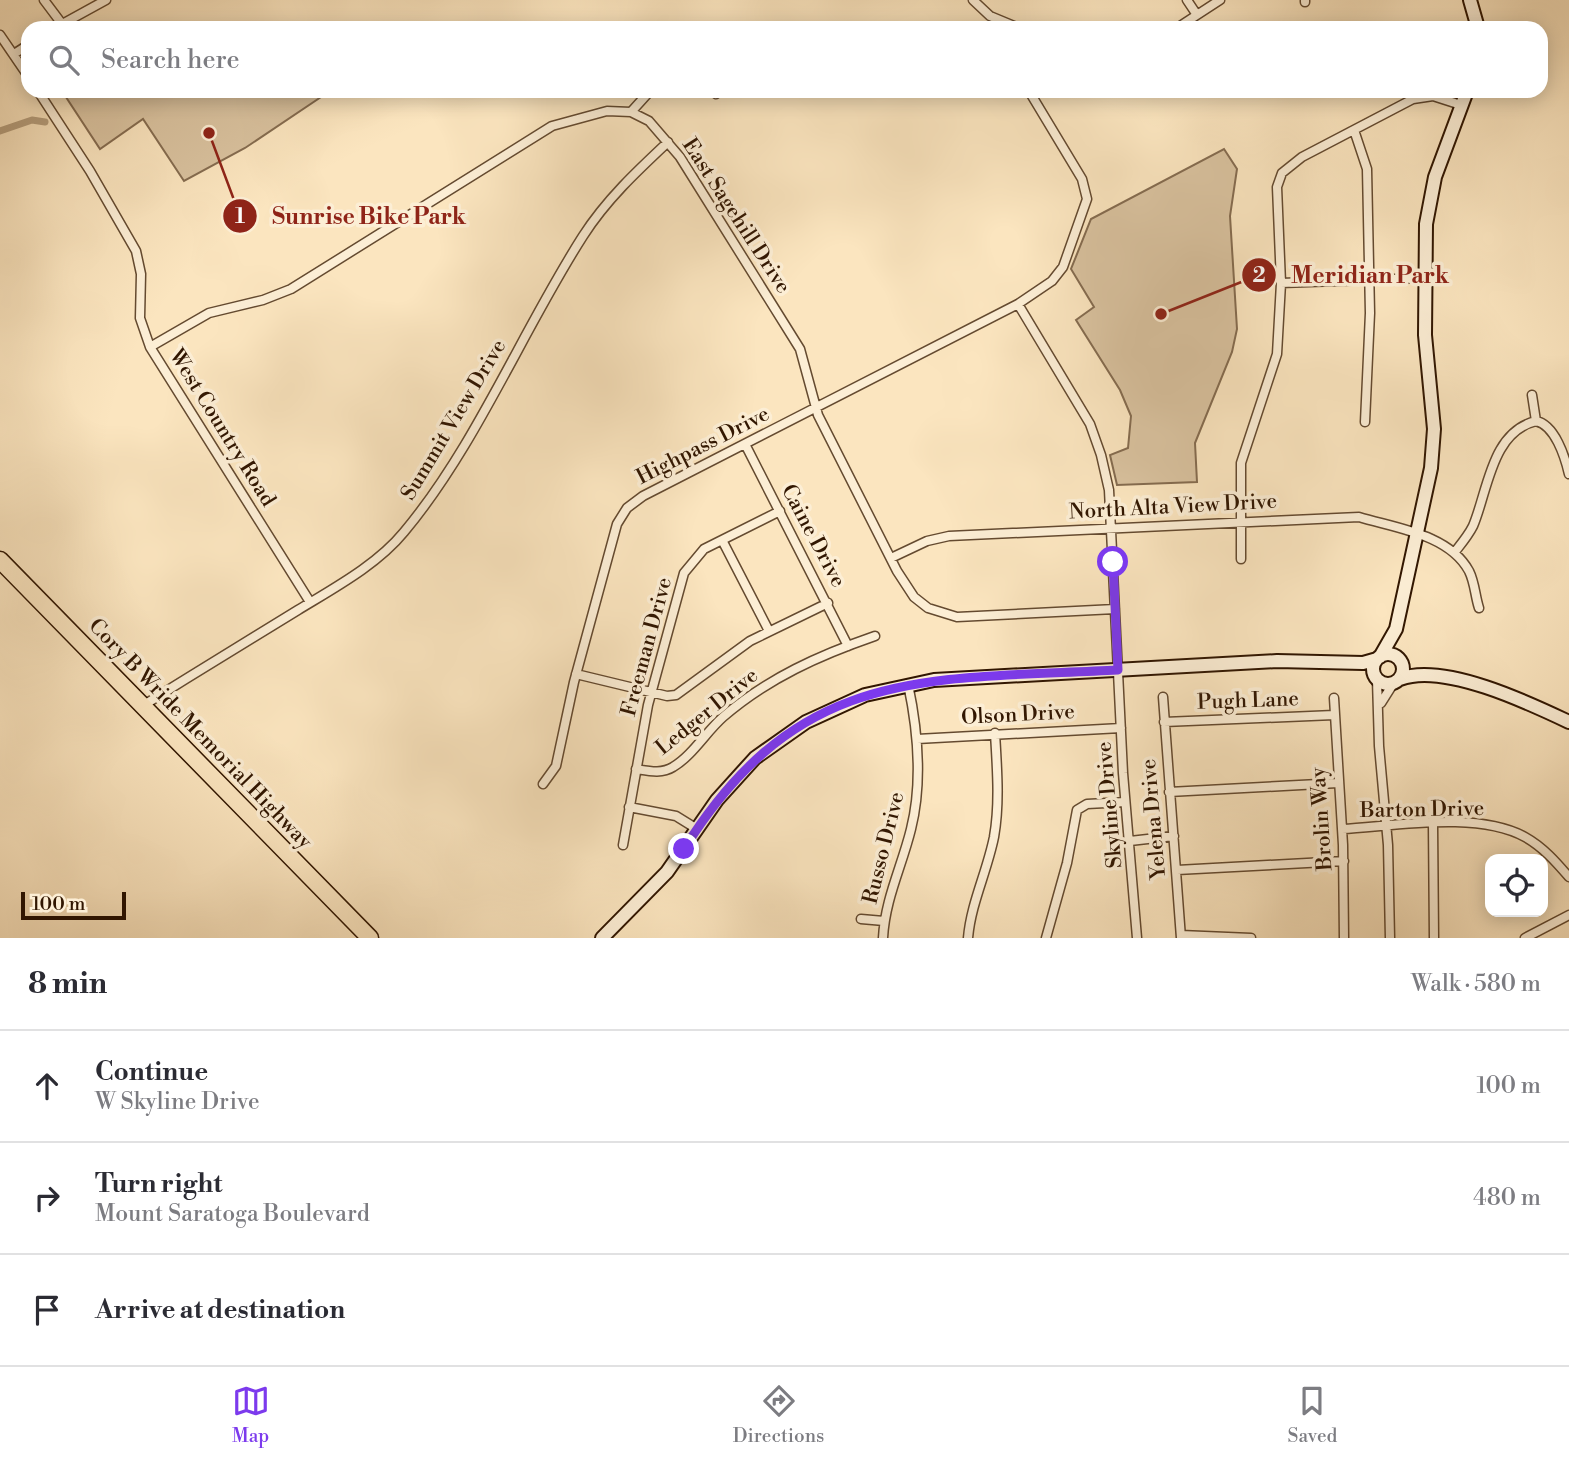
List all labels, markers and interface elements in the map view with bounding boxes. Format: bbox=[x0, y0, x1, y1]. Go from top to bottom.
search box bbox=[21, 21, 1548, 98]
icon: search bbox=[45, 41, 83, 79]
text: Search here bbox=[101, 44, 240, 76]
street label: East Sagehill Drive bbox=[676, 134, 796, 298]
callout: Sunrise Bike Park bbox=[223, 194, 480, 238]
text: Sunrise Bike Park bbox=[272, 203, 467, 231]
text: 1 bbox=[235, 204, 245, 230]
callout: Meridian Park bbox=[1242, 253, 1463, 297]
text: Meridian Park bbox=[1291, 262, 1450, 290]
text: 2 bbox=[1252, 263, 1266, 289]
street label: Summit View Drive bbox=[396, 335, 512, 505]
street label: West Country Road bbox=[163, 344, 281, 512]
street label: Highpass Drive bbox=[632, 401, 774, 491]
street label: Caine Drive bbox=[775, 480, 851, 592]
street label: North Alta View Drive bbox=[1068, 489, 1278, 525]
route start bbox=[1097, 546, 1128, 577]
street label: Freeman Drive bbox=[616, 575, 678, 719]
street label: Cory B Wride Memorial Highway bbox=[83, 613, 318, 855]
street label: Ledger Drive bbox=[650, 663, 764, 761]
street label: Pugh Lane bbox=[1197, 686, 1299, 716]
street label: Olson Drive bbox=[960, 699, 1076, 731]
street label: Skyline Drive bbox=[1092, 741, 1128, 869]
street label: Yelena Drive bbox=[1136, 758, 1172, 881]
street label: Brolin Way bbox=[1305, 766, 1339, 873]
street label: Russo Drive bbox=[858, 789, 910, 907]
street label: Barton Drive bbox=[1359, 796, 1484, 824]
route end bbox=[668, 833, 699, 864]
map controls bbox=[1485, 854, 1548, 917]
button: locate bbox=[1485, 854, 1548, 917]
scale bar bbox=[21, 889, 126, 921]
text: 100 m bbox=[32, 892, 85, 916]
text: 8 min bbox=[28, 965, 107, 1003]
text: Walk · 580 m bbox=[1411, 970, 1541, 998]
text: Continue bbox=[95, 1056, 208, 1088]
icon: ahead bbox=[28, 1067, 66, 1105]
text: 100 m bbox=[1476, 1072, 1541, 1100]
text: W Skyline Drive bbox=[95, 1088, 260, 1116]
text: Turn right bbox=[95, 1168, 223, 1200]
icon: right bbox=[28, 1179, 66, 1217]
text: 480 m bbox=[1473, 1184, 1541, 1212]
text: Mount Saratoga Boulevard bbox=[95, 1200, 370, 1228]
icon: arrive bbox=[28, 1291, 66, 1329]
text: Arrive at destination bbox=[95, 1294, 345, 1326]
tab: Map bbox=[232, 1382, 270, 1448]
tab: Directions bbox=[733, 1382, 824, 1448]
tab: Saved bbox=[1288, 1382, 1337, 1448]

